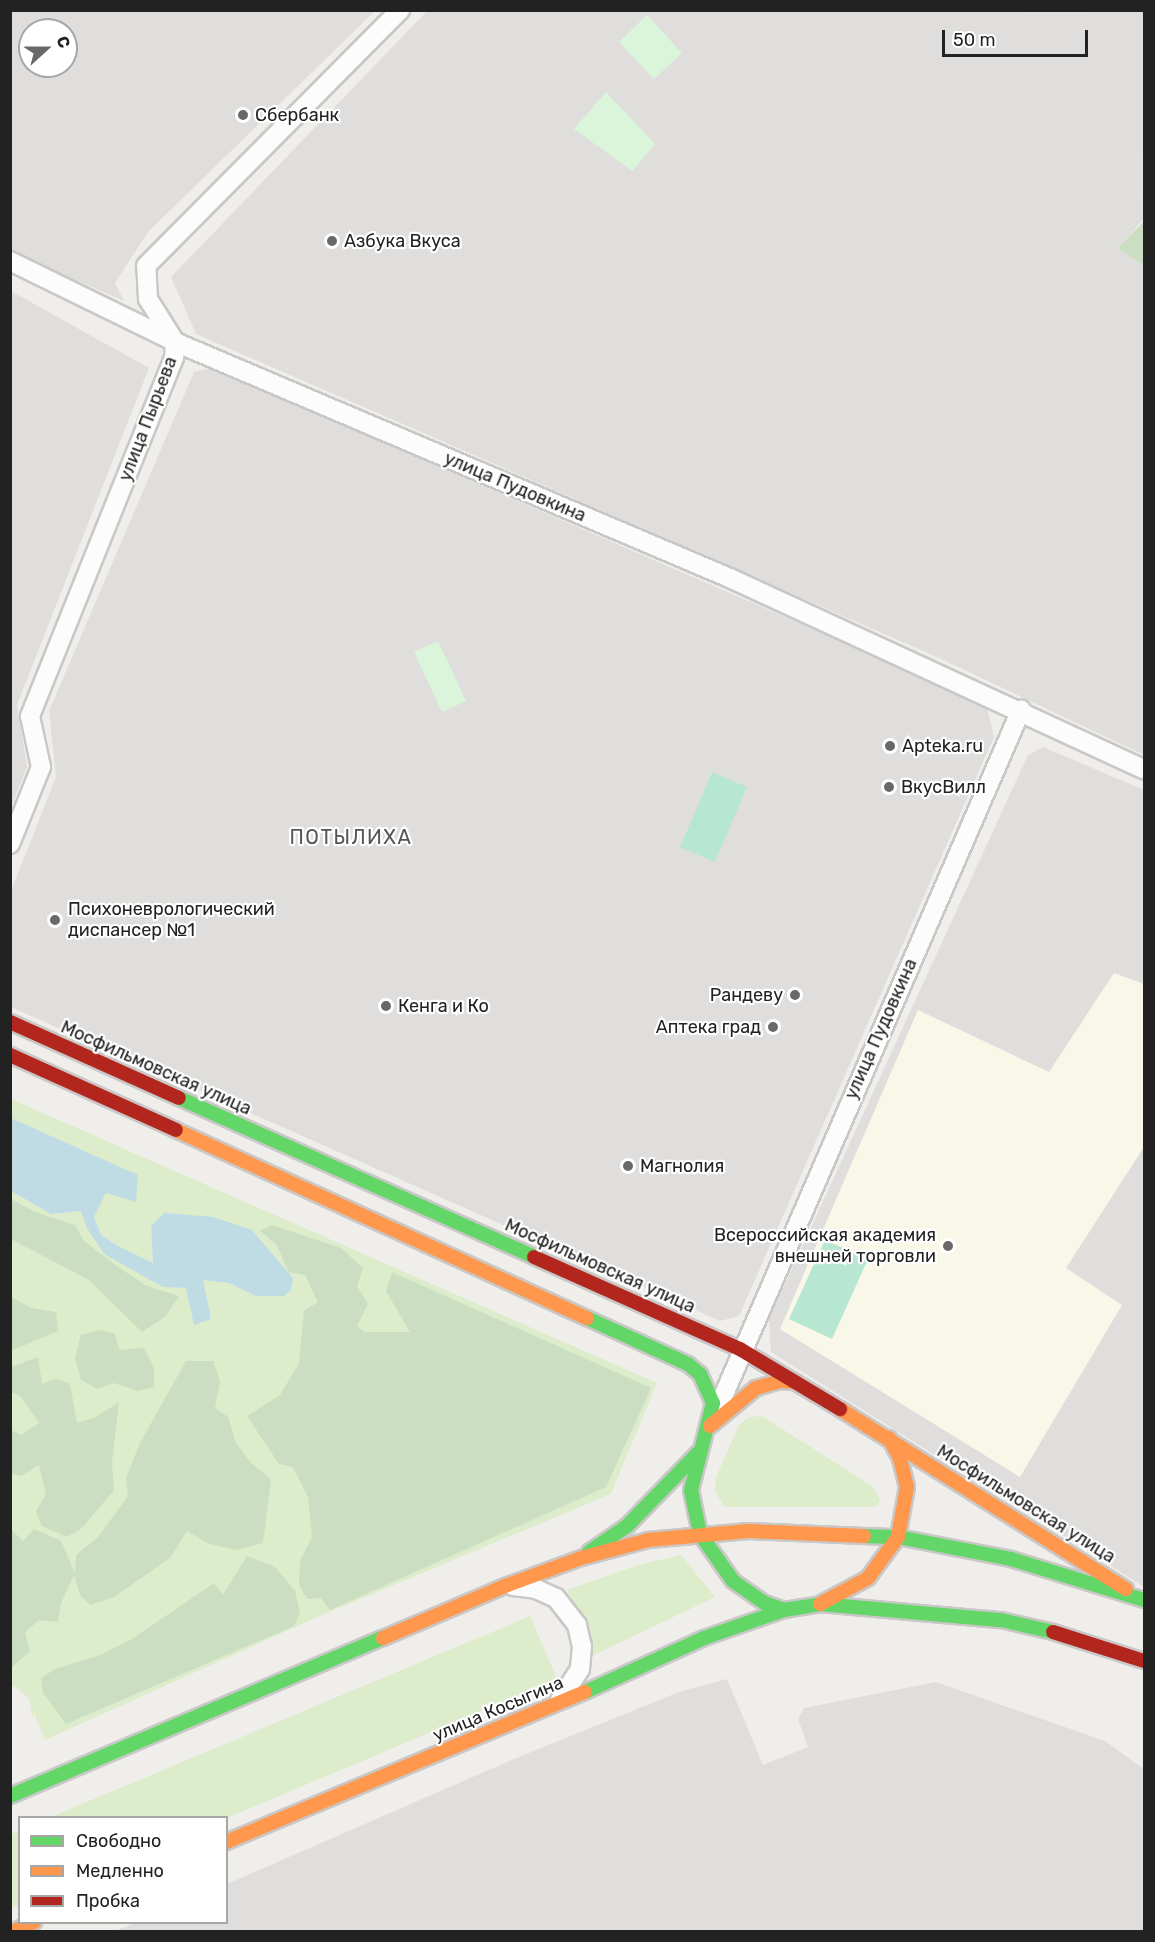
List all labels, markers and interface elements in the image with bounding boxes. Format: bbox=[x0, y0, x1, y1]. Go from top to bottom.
north arrow bbox=[18, 18, 78, 78]
scale bar bbox=[945, 18, 1090, 56]
text: 50 m bbox=[953, 29, 996, 51]
text: С bbox=[53, 33, 74, 51]
place label: Сбербанк bbox=[255, 104, 339, 126]
marker: Сбербанк bbox=[236, 108, 250, 122]
place label: Азбука Вкуса bbox=[344, 230, 461, 252]
marker: Азбука Вкуса bbox=[325, 234, 339, 248]
street label: улица Пырьева bbox=[114, 354, 182, 484]
street label: улица Пудовкина bbox=[441, 447, 589, 527]
place label: Apteka.ru bbox=[902, 735, 983, 757]
marker: Apteka.ru bbox=[883, 739, 897, 753]
place label: ВкусВилл bbox=[901, 776, 986, 798]
marker: ВкусВилл bbox=[882, 780, 896, 794]
district label: ПОТЫЛИХА bbox=[290, 825, 412, 849]
place label: Психоневрологический диспансер №1 bbox=[68, 899, 275, 942]
marker: Психоневрологический диспансер №1 bbox=[46, 911, 64, 929]
street label: улица Пудовкина bbox=[840, 955, 922, 1103]
place label: Рандеву bbox=[710, 984, 783, 1006]
marker: Рандеву bbox=[788, 988, 802, 1002]
place label: Кенга и Ко bbox=[398, 995, 489, 1017]
marker: Кенга и Ко bbox=[379, 999, 393, 1013]
street label: Мосфильмовская улица bbox=[57, 1016, 255, 1120]
place label: Аптека град bbox=[656, 1016, 761, 1038]
marker: Аптека град bbox=[766, 1020, 780, 1034]
place label: Магнолия bbox=[640, 1155, 724, 1177]
marker: Магнолия bbox=[621, 1159, 635, 1173]
street label: Мосфильмовская улица bbox=[501, 1214, 699, 1318]
place label: Всероссийская академия внешней торговли bbox=[714, 1225, 936, 1268]
marker: Всероссийская академия внешней торговли bbox=[941, 1239, 955, 1253]
street label: Мосфильмовская улица bbox=[933, 1440, 1119, 1568]
street label: улица Косыгина bbox=[429, 1672, 567, 1746]
legend bbox=[18, 1816, 228, 1924]
text: Свободно bbox=[76, 1830, 161, 1852]
text: Медленно bbox=[76, 1860, 164, 1882]
text: Пробка bbox=[76, 1890, 140, 1912]

